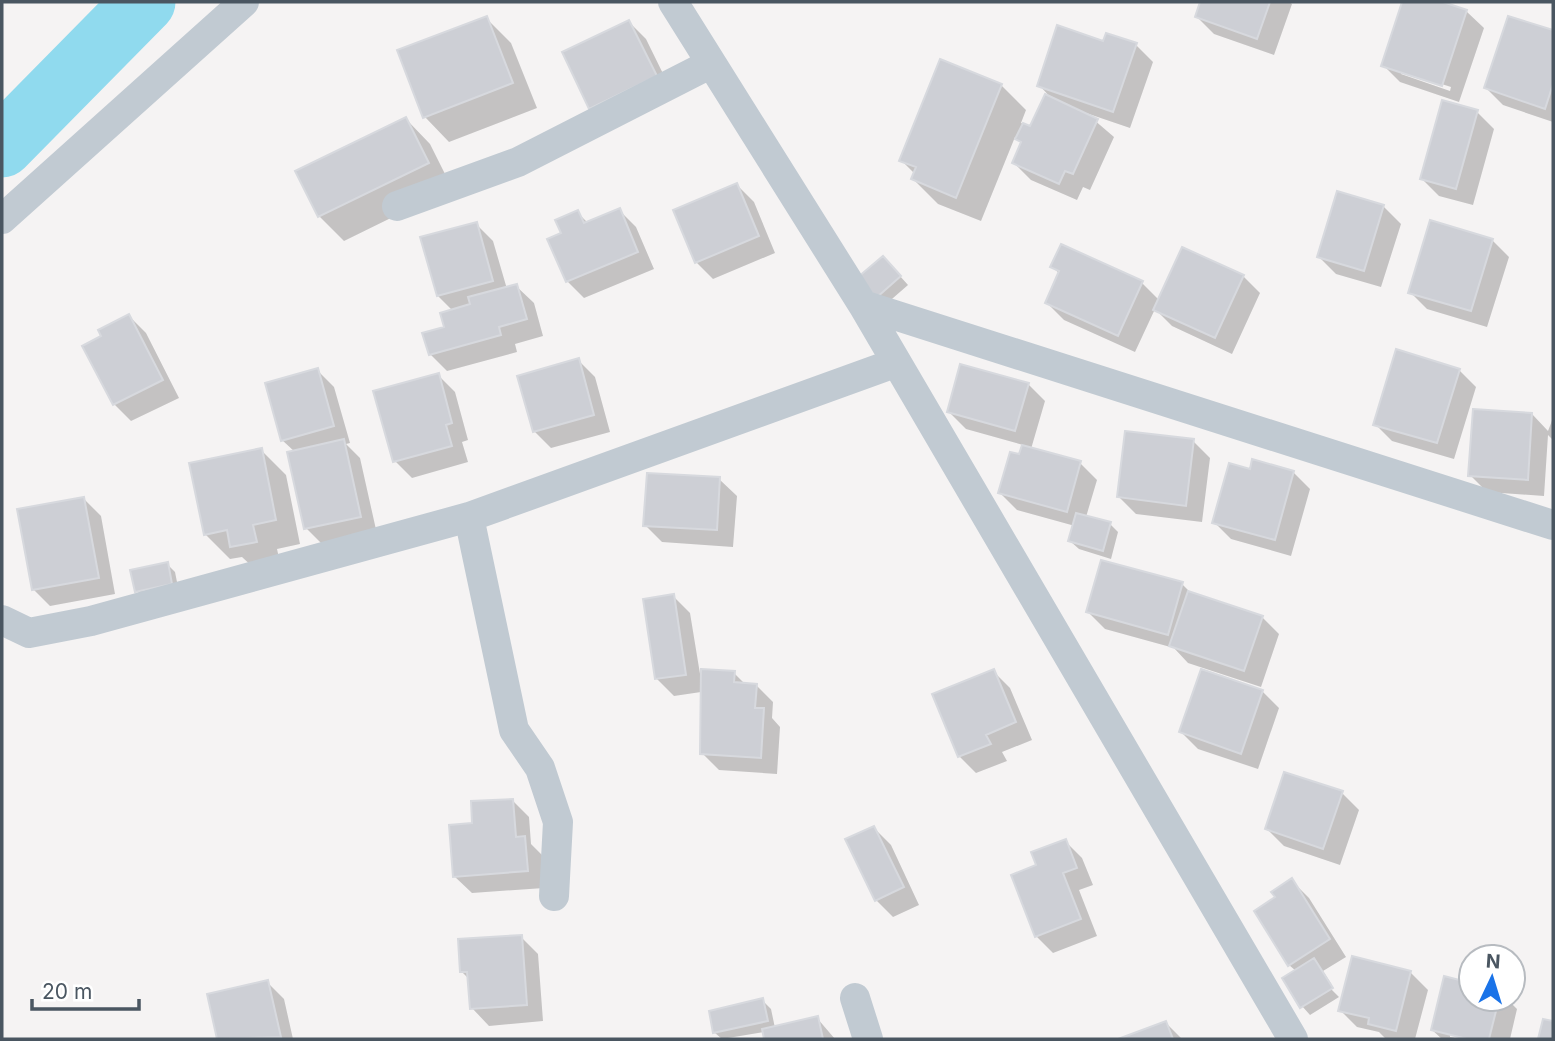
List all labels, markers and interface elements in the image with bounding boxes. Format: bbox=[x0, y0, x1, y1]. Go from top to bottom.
north arrow bbox=[1457, 943, 1527, 1013]
text: N bbox=[1485, 950, 1501, 974]
scale bar bbox=[32, 968, 138, 1012]
text: 20 m bbox=[42, 979, 92, 1004]

